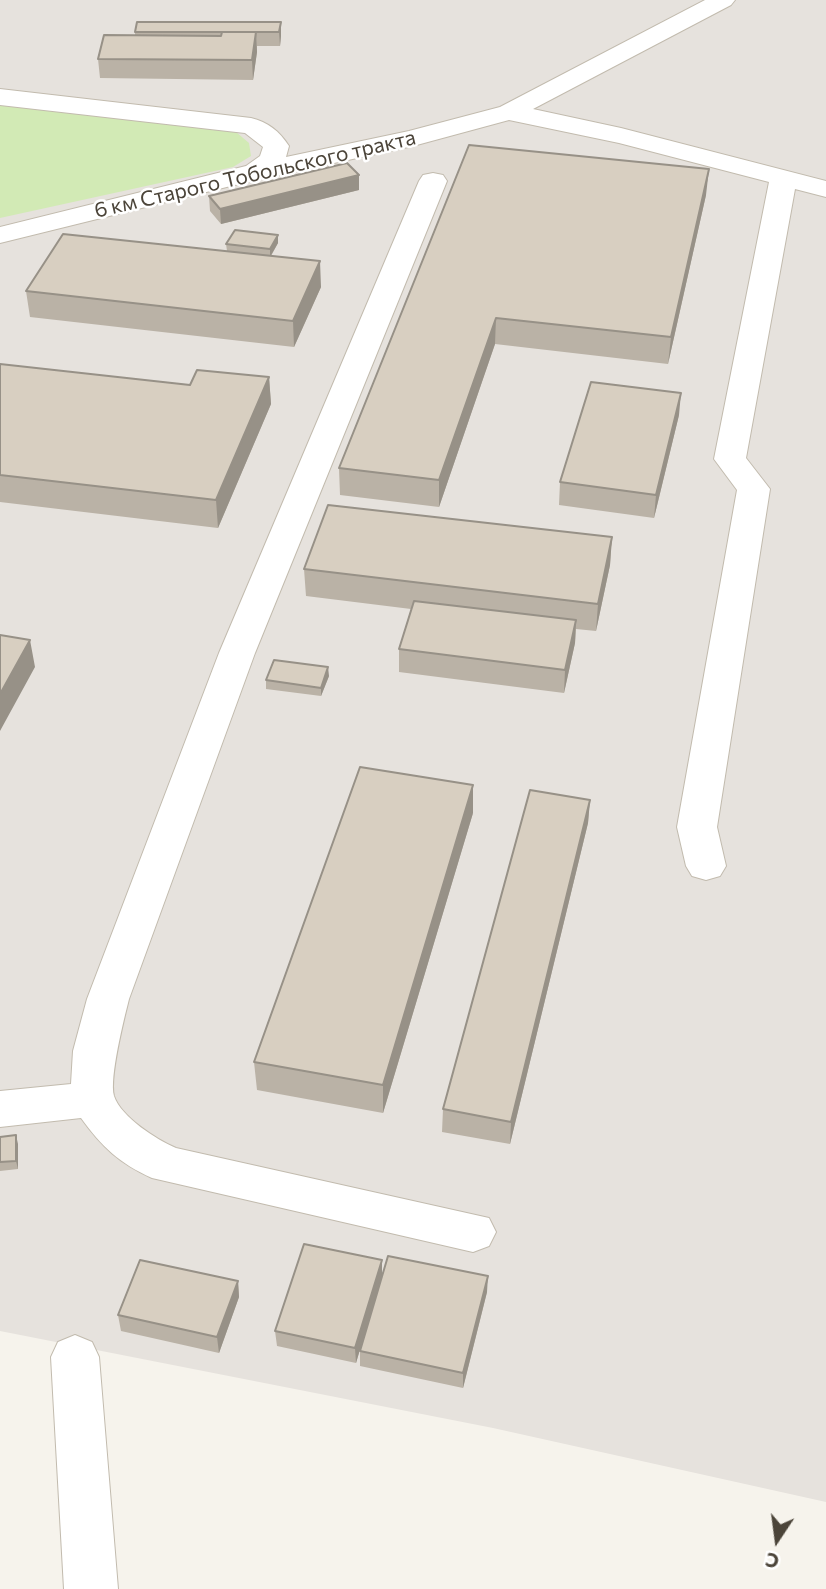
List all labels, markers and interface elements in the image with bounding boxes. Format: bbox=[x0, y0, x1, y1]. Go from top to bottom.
street label: 6 км Старого Тобольского тракта bbox=[92, 125, 418, 223]
north arrow bbox=[742, 1505, 812, 1575]
text: С bbox=[763, 1548, 781, 1574]

